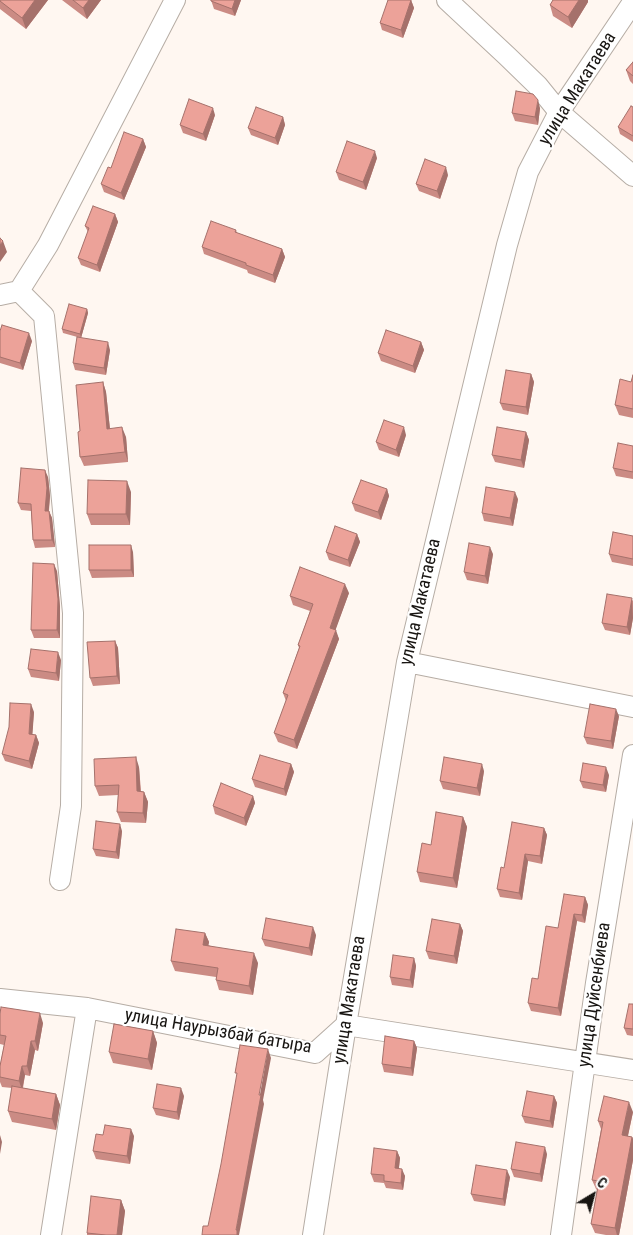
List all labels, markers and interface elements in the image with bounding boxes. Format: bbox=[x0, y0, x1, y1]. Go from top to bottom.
street label: улица Макатаева bbox=[535, 28, 621, 150]
street label: улица Макатаева bbox=[396, 537, 446, 667]
street label: улица Дуйсенбиева bbox=[574, 921, 616, 1069]
street label: улица Макатаева bbox=[329, 934, 371, 1066]
street label: улица Наурызбай батыра bbox=[123, 1005, 313, 1059]
north arrow bbox=[568, 1170, 618, 1220]
text: С bbox=[594, 1174, 610, 1192]

